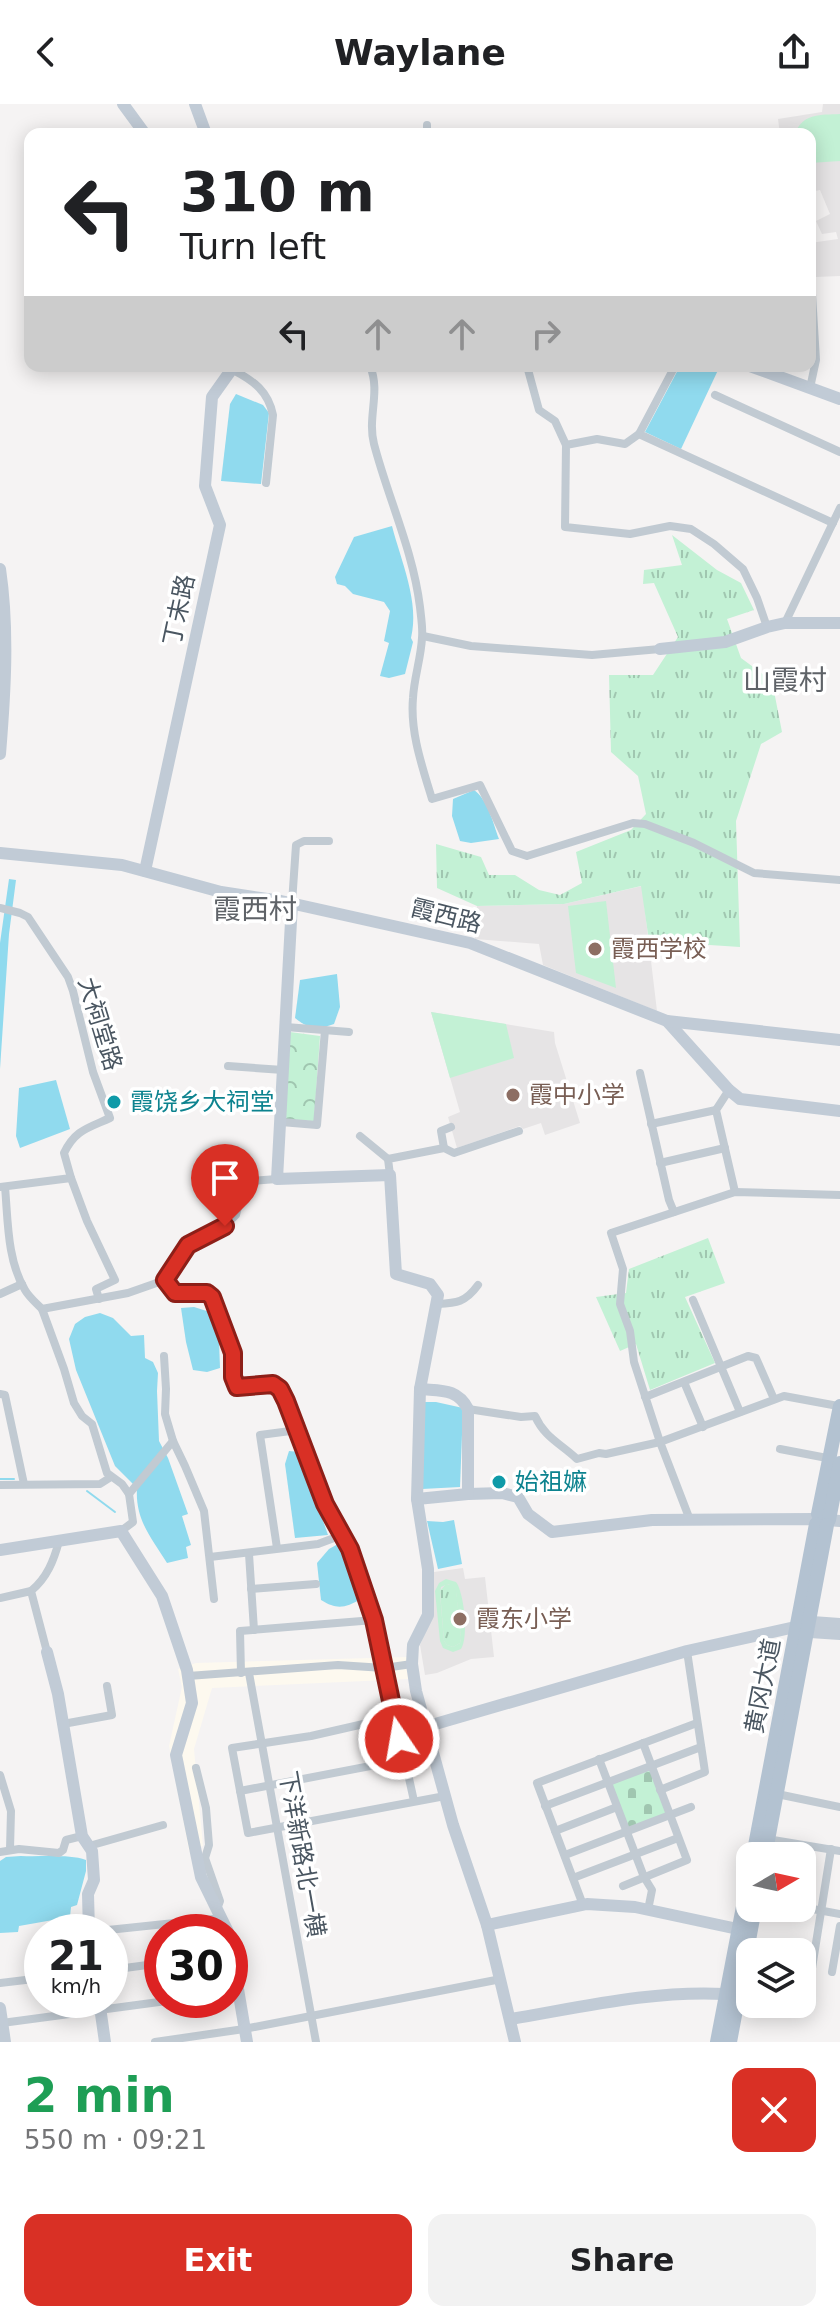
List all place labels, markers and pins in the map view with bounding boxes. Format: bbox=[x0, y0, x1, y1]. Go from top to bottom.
place label: 霞西学校 bbox=[611, 935, 707, 963]
marker: 霞西学校 bbox=[586, 940, 604, 958]
place label: 霞中小学 bbox=[529, 1081, 625, 1109]
marker: 霞中小学 bbox=[504, 1086, 522, 1104]
place label: 霞饶乡大祠堂 bbox=[130, 1088, 274, 1116]
marker: 霞饶乡大祠堂 bbox=[105, 1093, 123, 1111]
pin bbox=[191, 1144, 259, 1226]
place label: 始祖嫲 bbox=[515, 1468, 587, 1496]
marker: 始祖嫲 bbox=[490, 1473, 508, 1491]
place label: 霞东小学 bbox=[476, 1605, 572, 1633]
marker: 霞东小学 bbox=[451, 1610, 469, 1628]

